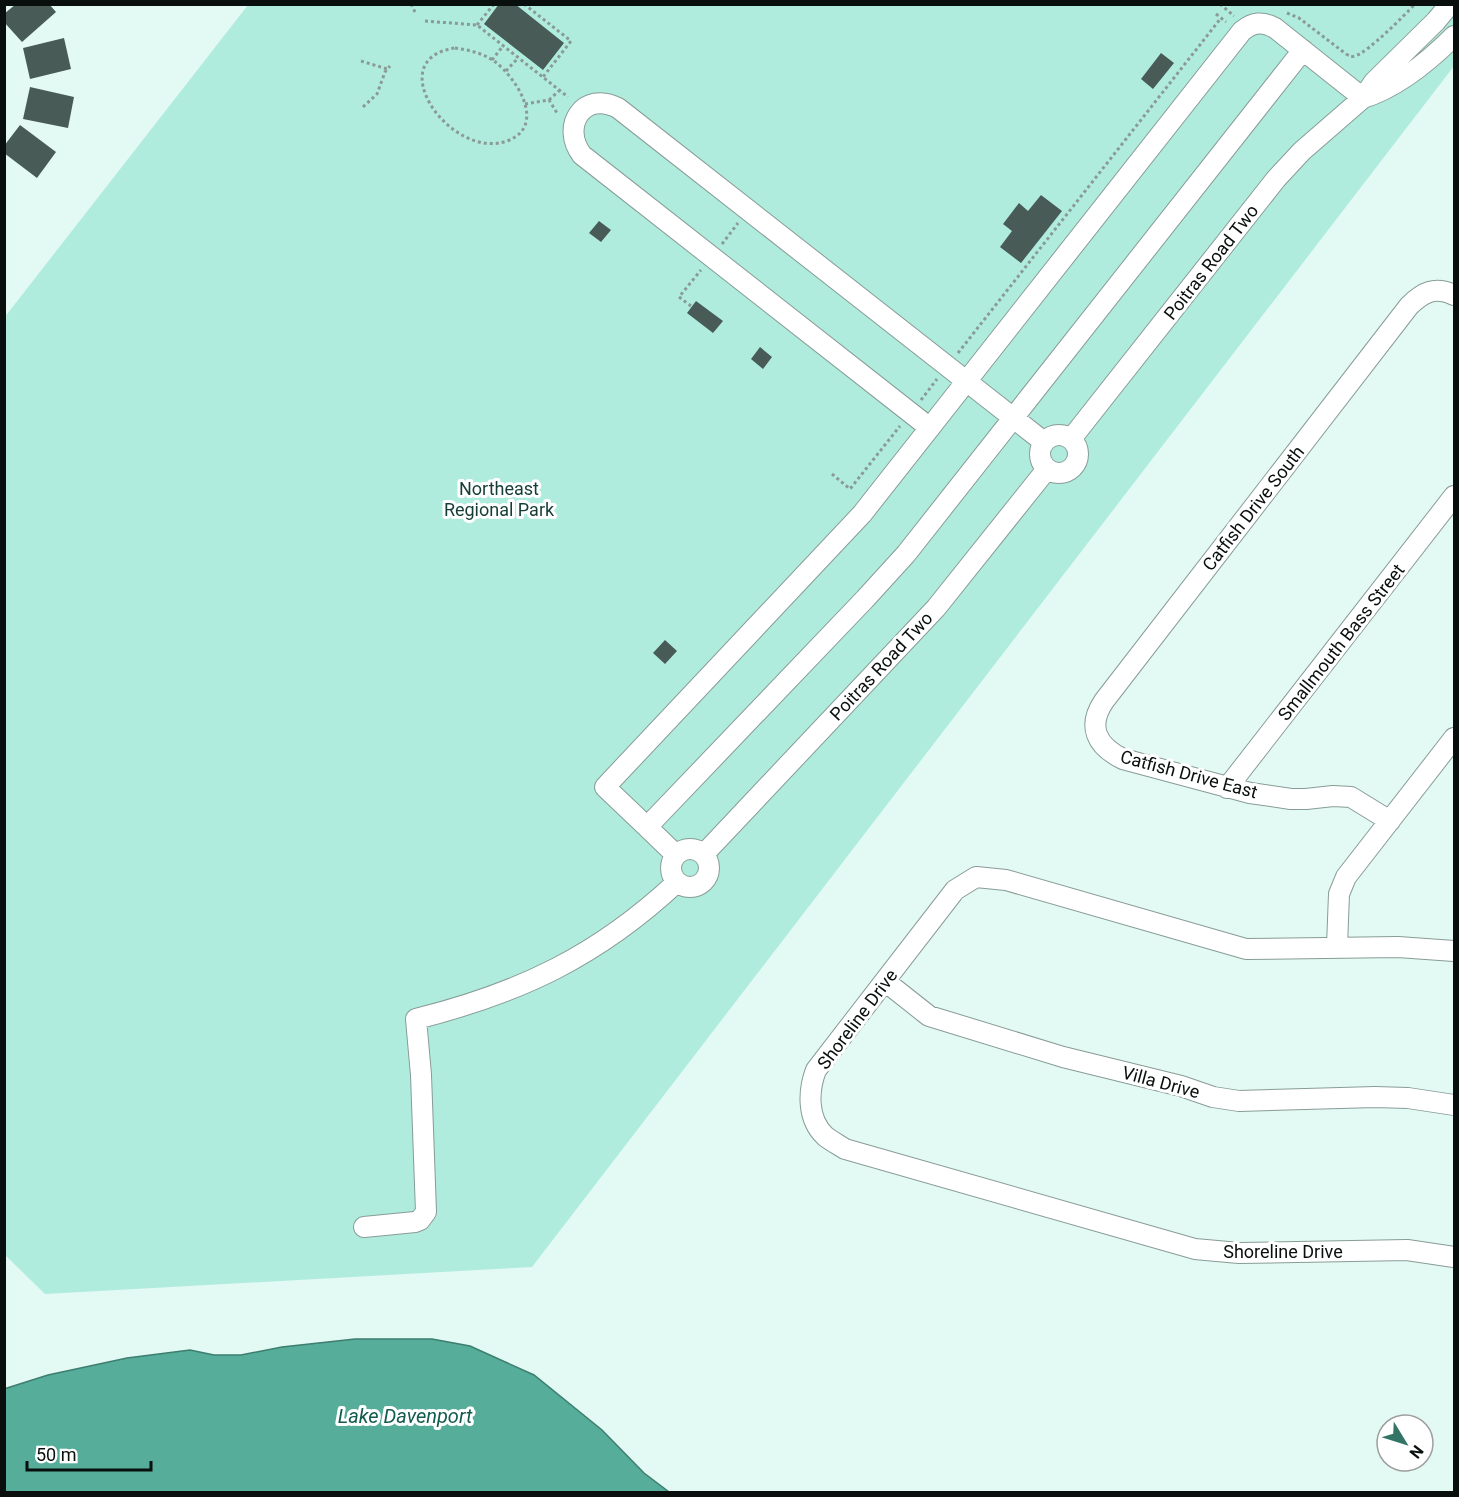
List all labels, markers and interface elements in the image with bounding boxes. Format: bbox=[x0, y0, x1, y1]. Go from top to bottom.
street label: Poitras Road Two bbox=[1159, 200, 1263, 324]
street label: Catfish Drive South bbox=[1198, 441, 1308, 575]
park label: Northeast Regional Park bbox=[444, 478, 555, 520]
street label: Smallmouth Bass Street bbox=[1273, 559, 1409, 724]
street label: Poitras Road Two bbox=[825, 607, 937, 725]
street label: Catfish Drive East bbox=[1118, 746, 1260, 802]
street label: Shoreline Drive bbox=[813, 965, 901, 1073]
street label: Villa Drive bbox=[1120, 1062, 1202, 1102]
street label: Shoreline Drive bbox=[1223, 1241, 1343, 1262]
water label: Lake Davenport bbox=[338, 1404, 473, 1428]
north arrow bbox=[1375, 1413, 1435, 1473]
scale bar bbox=[27, 1434, 152, 1472]
text: N bbox=[1405, 1442, 1427, 1462]
text: 50 m bbox=[36, 1444, 76, 1465]

